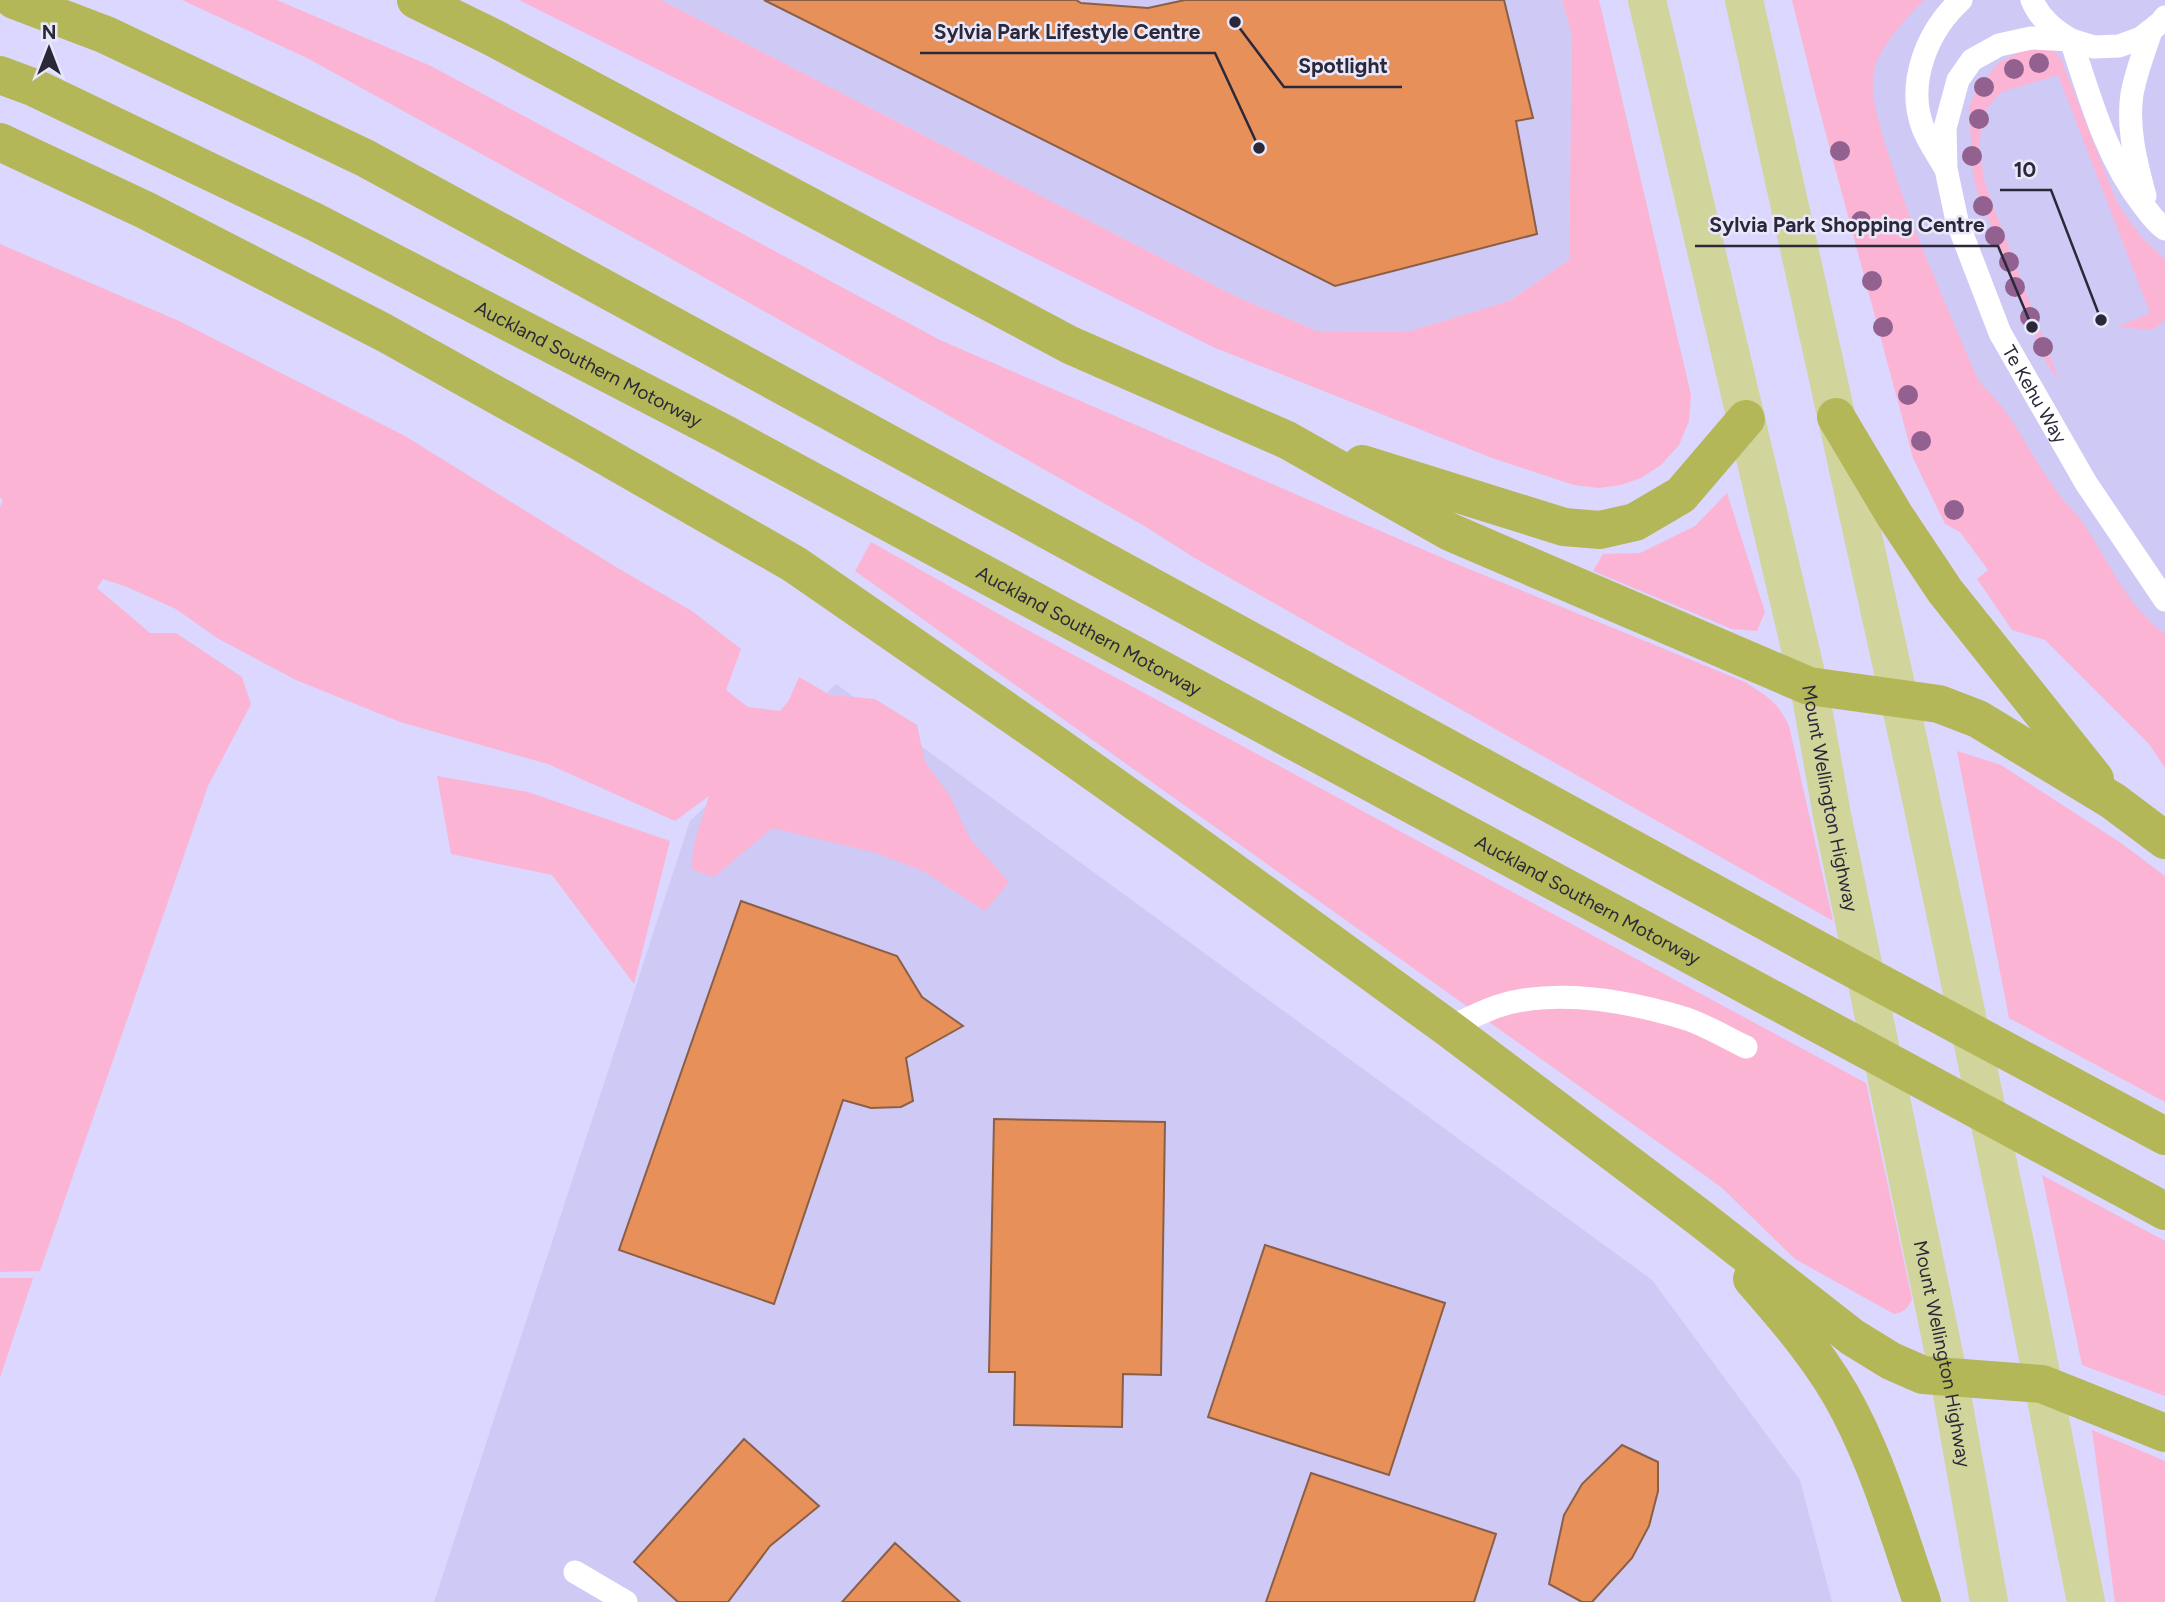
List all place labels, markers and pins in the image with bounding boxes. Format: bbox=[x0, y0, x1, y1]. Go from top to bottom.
callout: Sylvia Park Lifestyle Centre bbox=[920, 11, 1215, 53]
callout: Spotlight bbox=[1284, 45, 1402, 87]
callout: 10 bbox=[2000, 148, 2051, 190]
callout: Sylvia Park Shopping Centre bbox=[1695, 204, 1998, 246]

